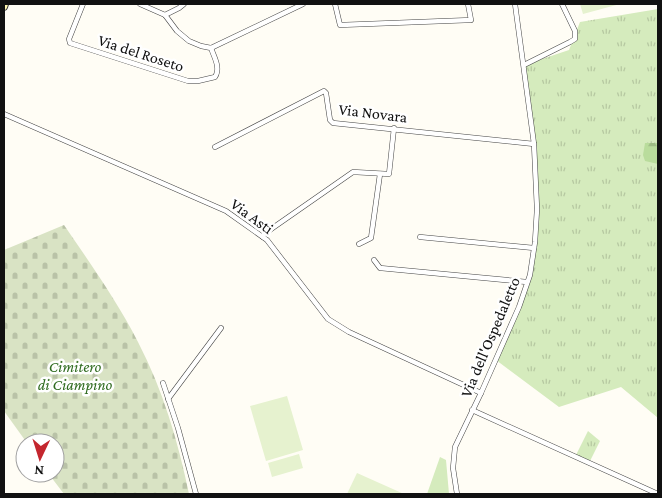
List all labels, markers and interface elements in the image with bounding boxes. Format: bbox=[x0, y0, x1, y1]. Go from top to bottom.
street label: Via del Roseto bbox=[96, 31, 186, 75]
street label: Via Novara bbox=[338, 100, 409, 126]
street label: Via Asti bbox=[227, 195, 277, 237]
street label: Via dell'Ospedaletto bbox=[457, 274, 524, 400]
park label: Cimitero di Ciampino bbox=[38, 358, 113, 394]
north arrow bbox=[15, 433, 65, 483]
text: N bbox=[33, 463, 44, 479]

